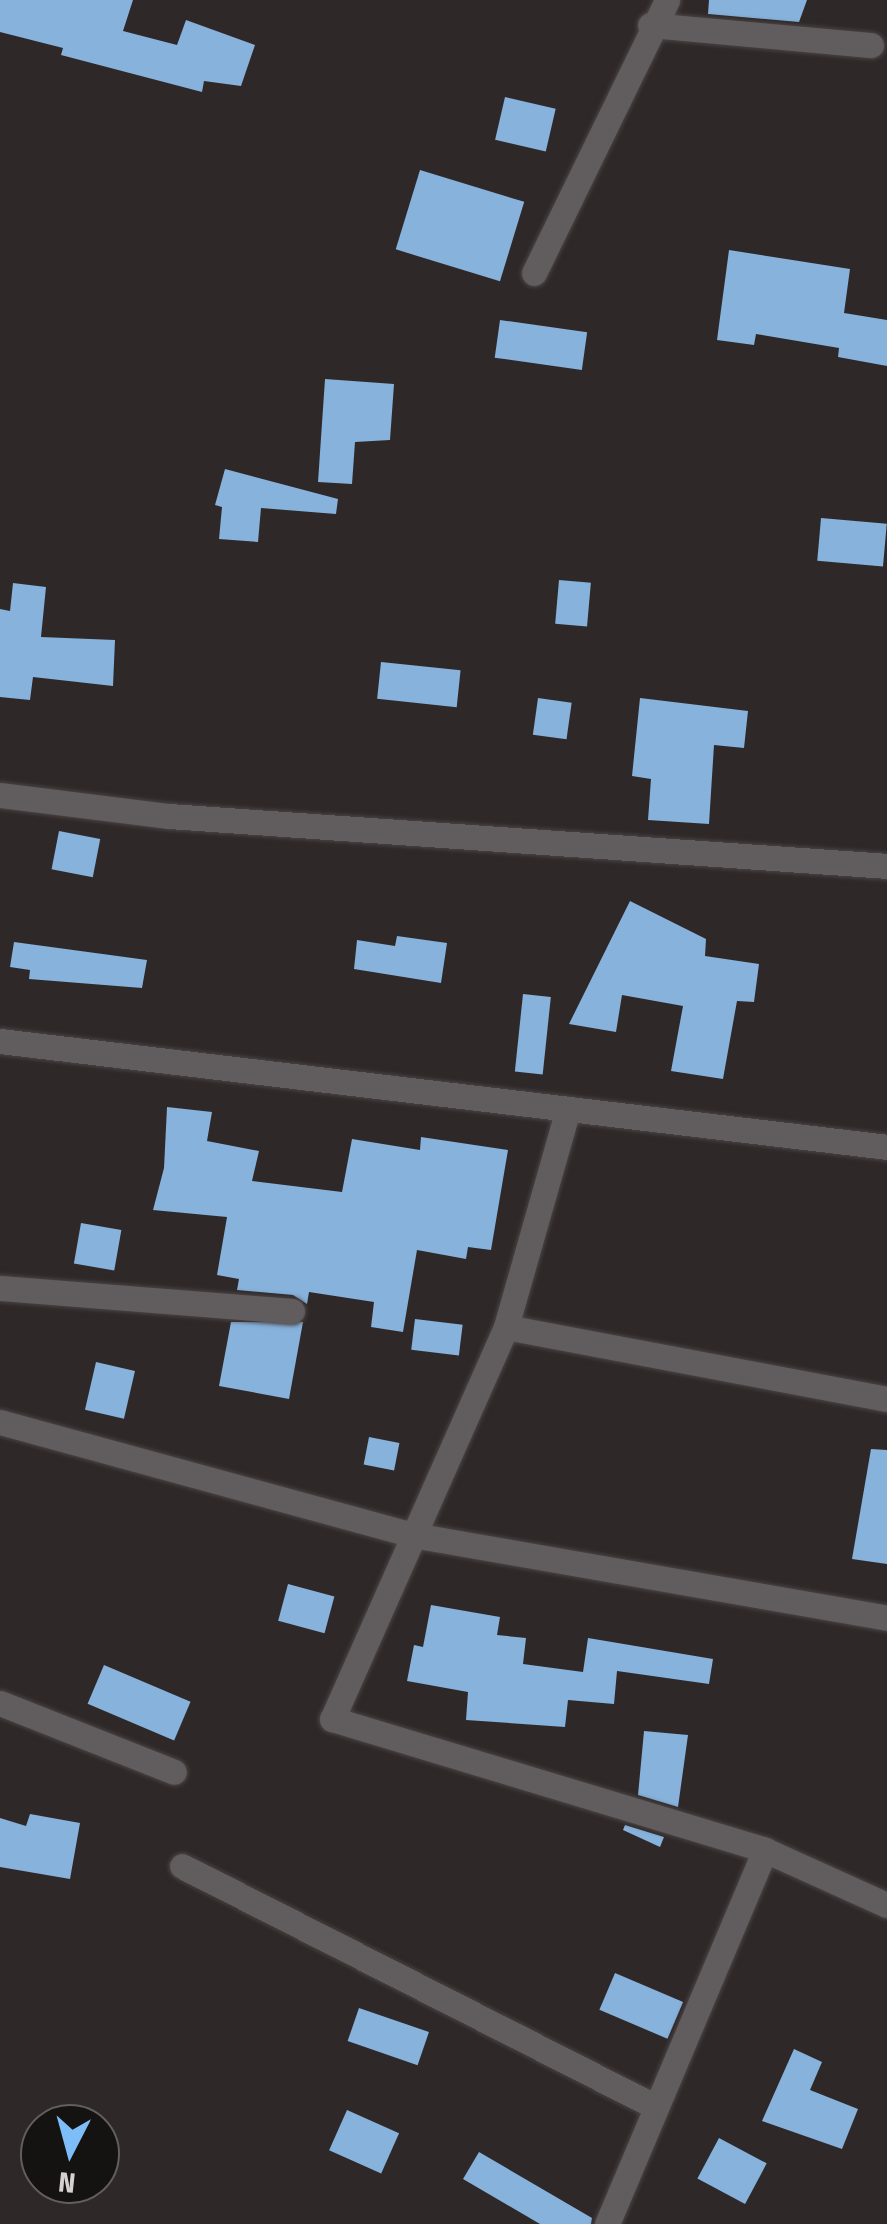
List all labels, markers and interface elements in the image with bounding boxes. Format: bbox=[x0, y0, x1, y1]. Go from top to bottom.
north arrow bbox=[20, 2104, 120, 2204]
text: N bbox=[57, 2165, 77, 2200]

